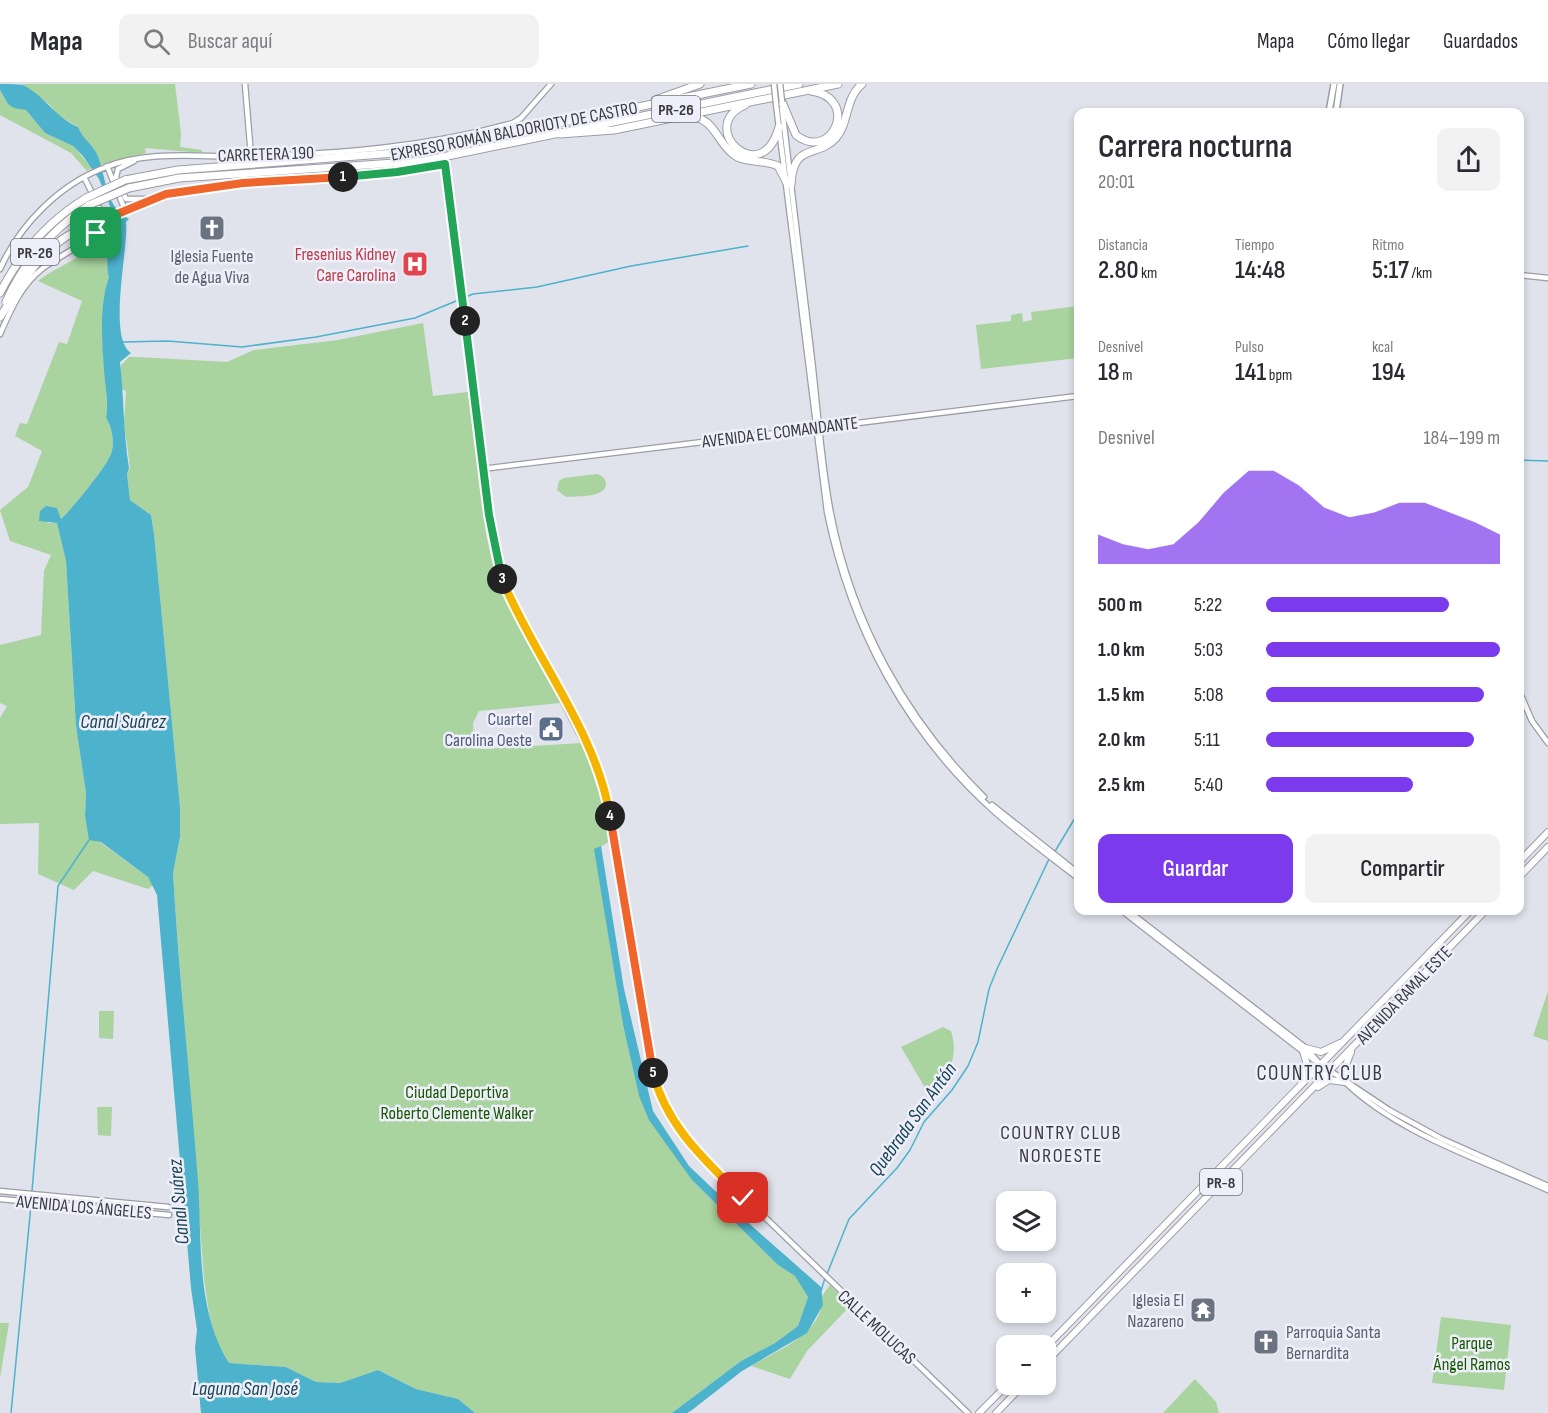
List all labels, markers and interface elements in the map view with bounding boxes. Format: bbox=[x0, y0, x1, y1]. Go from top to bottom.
search box bbox=[119, 14, 539, 68]
text: Mapa bbox=[30, 25, 83, 58]
icon: search bbox=[140, 25, 173, 58]
text: Buscar aquí bbox=[188, 28, 272, 55]
text: Mapa bbox=[1257, 29, 1294, 54]
text: Cómo llegar bbox=[1327, 29, 1410, 54]
text: Guardados bbox=[1443, 29, 1518, 54]
road number: PR-26 bbox=[652, 96, 700, 122]
street label: EXPRESO ROMÁN BALDORIOTY DE CASTRO bbox=[389, 97, 639, 166]
text: Carrera nocturna bbox=[1098, 127, 1292, 167]
button: share bbox=[1437, 128, 1500, 191]
street label: CARRETERA 190 bbox=[218, 142, 314, 167]
pin: 1 bbox=[328, 162, 358, 192]
text: 1 bbox=[340, 167, 346, 186]
text: 20:01 bbox=[1098, 170, 1135, 194]
pin bbox=[70, 207, 121, 258]
church icon: Iglesia Fuente de Agua Viva bbox=[197, 213, 227, 243]
icon: arrive bbox=[79, 216, 112, 249]
text: Distancia bbox=[1098, 236, 1148, 255]
text: Tiempo bbox=[1235, 236, 1274, 255]
text: Ritmo bbox=[1372, 236, 1404, 255]
road number: PR-26 bbox=[11, 239, 59, 265]
place label: Fresenius Kidney Care Carolina bbox=[295, 244, 396, 286]
place label: Iglesia Fuente de Agua Viva bbox=[171, 246, 253, 288]
hospital icon: Fresenius Kidney Care Carolina bbox=[400, 249, 430, 279]
text: 2.80 bbox=[1098, 255, 1138, 286]
text: 14:48 bbox=[1235, 255, 1285, 286]
text: 5:17 bbox=[1372, 255, 1409, 286]
text: km bbox=[1138, 264, 1157, 283]
text: /km bbox=[1409, 264, 1432, 283]
pin: 2 bbox=[450, 306, 480, 336]
text: 2 bbox=[461, 311, 469, 330]
text: Desnivel bbox=[1098, 338, 1143, 357]
text: Pulso bbox=[1235, 338, 1264, 357]
text: kcal bbox=[1372, 338, 1393, 357]
text: 18 bbox=[1098, 357, 1120, 388]
text: 141 bbox=[1235, 357, 1266, 388]
text: 194 bbox=[1372, 357, 1405, 388]
text: m bbox=[1120, 366, 1132, 385]
text: bpm bbox=[1266, 366, 1292, 385]
street label: AVENIDA EL COMANDANTE bbox=[700, 413, 859, 453]
text: Desnivel bbox=[1098, 426, 1155, 450]
text: 184–199 m bbox=[1424, 426, 1500, 450]
pin: 3 bbox=[487, 564, 517, 594]
text: 3 bbox=[498, 569, 506, 588]
text: 500 m bbox=[1098, 593, 1142, 617]
text: 5:22 bbox=[1194, 593, 1222, 617]
text: 1.0 km bbox=[1098, 638, 1145, 662]
text: 5:03 bbox=[1194, 638, 1223, 662]
text: 1.5 km bbox=[1098, 683, 1144, 707]
text: 5:08 bbox=[1194, 683, 1223, 707]
place label: Cuartel Carolina Oeste bbox=[445, 709, 532, 751]
water label: Canal Suárez bbox=[80, 710, 167, 734]
public building icon: Cuartel Carolina Oeste bbox=[536, 714, 566, 744]
text: 2.0 km bbox=[1098, 728, 1145, 752]
text: 5:11 bbox=[1194, 728, 1220, 752]
text: 2.5 km bbox=[1098, 773, 1145, 797]
text: 5:40 bbox=[1194, 773, 1223, 797]
pin: 4 bbox=[595, 801, 625, 831]
text: 4 bbox=[606, 806, 614, 825]
button: Guardar bbox=[1098, 834, 1293, 903]
button: Compartir bbox=[1305, 834, 1500, 903]
street label: AVENIDA RAMAL ESTE bbox=[1352, 942, 1456, 1049]
pin: 5 bbox=[638, 1058, 668, 1088]
water label: Quebrada San Antón bbox=[864, 1058, 962, 1181]
district label: COUNTRY CLUB bbox=[1257, 1061, 1383, 1086]
text: 5 bbox=[649, 1063, 657, 1082]
park label: Ciudad Deportiva Roberto Clemente Walker bbox=[380, 1082, 534, 1124]
district label: COUNTRY CLUB NOROESTE bbox=[1000, 1121, 1122, 1168]
water label: Canal Suárez bbox=[163, 1157, 195, 1246]
road number: PR-8 bbox=[1200, 1169, 1242, 1195]
pin bbox=[717, 1172, 768, 1223]
icon: check bbox=[726, 1181, 759, 1214]
street label: AVENIDA LOS ÁNGELES bbox=[15, 1191, 153, 1224]
map controls bbox=[996, 1191, 1056, 1395]
button: layers bbox=[996, 1191, 1056, 1251]
button: + bbox=[996, 1263, 1056, 1323]
street label: CALLE MOLUCAS bbox=[833, 1286, 920, 1369]
place label: Iglesia El Nazareno bbox=[1127, 1290, 1184, 1332]
temple icon: Iglesia El Nazareno bbox=[1188, 1295, 1218, 1325]
place label: Parroquia Santa Bernardita bbox=[1286, 1322, 1381, 1364]
church icon: Parroquia Santa Bernardita bbox=[1251, 1327, 1281, 1357]
park label: Parque Ángel Ramos bbox=[1433, 1333, 1510, 1375]
button: − bbox=[996, 1335, 1056, 1395]
water label: Laguna San José bbox=[192, 1377, 298, 1401]

